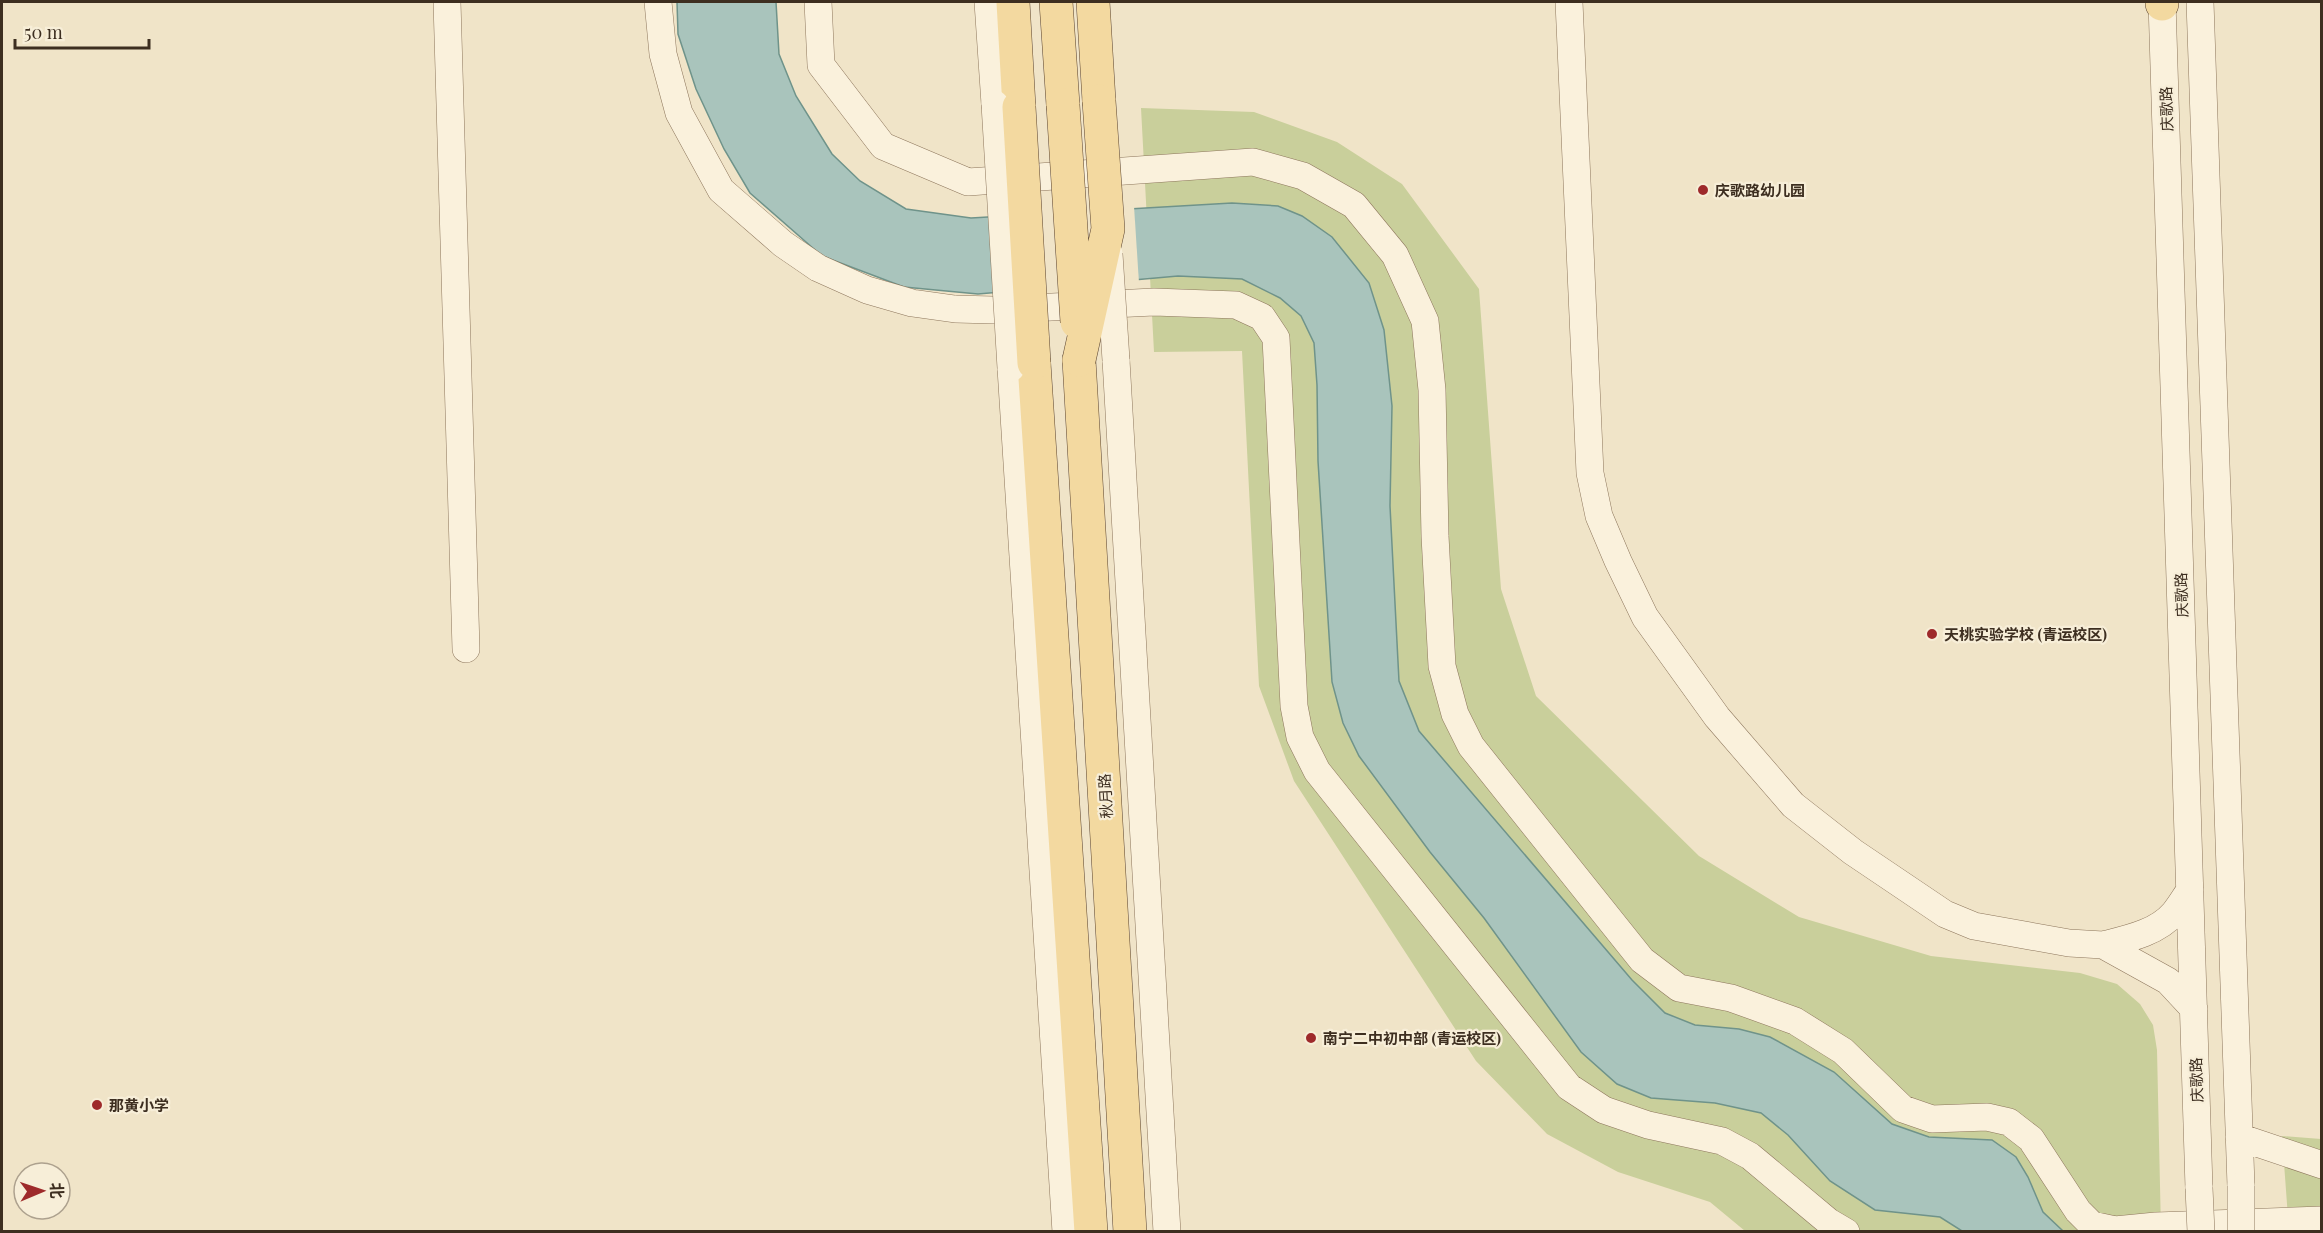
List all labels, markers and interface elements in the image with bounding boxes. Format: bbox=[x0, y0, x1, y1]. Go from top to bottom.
scale bar bbox=[15, 12, 148, 50]
text: 50 m bbox=[24, 20, 63, 44]
street label: 庆歌路 bbox=[2155, 86, 2177, 132]
place label: 庆歌路幼儿园 bbox=[1715, 180, 1805, 200]
marker: 庆歌路幼儿园 bbox=[1696, 183, 1710, 197]
street label: 庆歌路 bbox=[2170, 572, 2192, 618]
place label: 天桃实验学校 (青运校区) bbox=[1944, 624, 2107, 644]
marker: 天桃实验学校 (青运校区) bbox=[1925, 627, 1939, 641]
street label: 秋月路 bbox=[1094, 773, 1116, 819]
place label: 南宁二中初中部 (青运校区) bbox=[1323, 1028, 1501, 1048]
marker: 南宁二中初中部 (青运校区) bbox=[1304, 1031, 1318, 1045]
street label: 庆歌路 bbox=[2185, 1057, 2207, 1103]
place label: 那黄小学 bbox=[109, 1095, 169, 1115]
marker: 那黄小学 bbox=[90, 1098, 104, 1112]
north arrow bbox=[12, 1161, 72, 1221]
text: 北 bbox=[47, 1182, 68, 1199]

